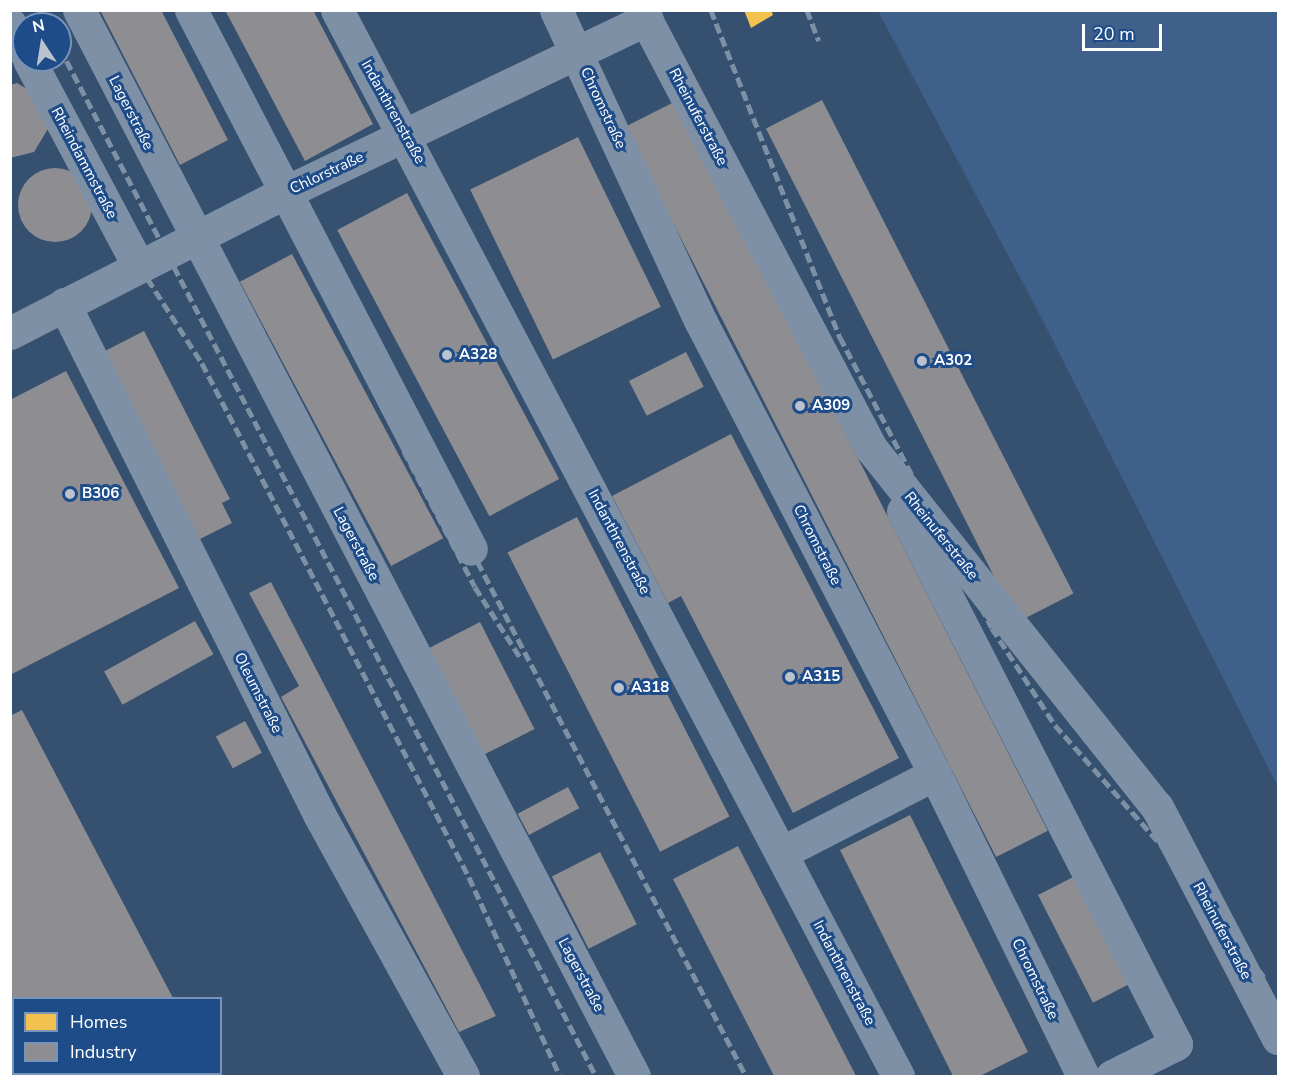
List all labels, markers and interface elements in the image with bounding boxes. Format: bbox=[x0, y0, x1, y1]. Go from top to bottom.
north arrow bbox=[12, 12, 72, 72]
scale bar bbox=[1085, 12, 1164, 50]
text: N bbox=[31, 14, 47, 38]
text: 20 m bbox=[1093, 22, 1135, 46]
street label: Indanthrenstraße bbox=[357, 57, 429, 167]
street label: Chromstraße bbox=[576, 64, 630, 152]
street label: Rheinuferstraße bbox=[665, 65, 731, 169]
street label: Lagerstraße bbox=[105, 73, 157, 153]
street label: Rheindammstraße bbox=[47, 104, 121, 222]
street label: Chlorstraße bbox=[287, 148, 367, 198]
place label: A328 bbox=[459, 346, 497, 364]
marker: A328 bbox=[440, 348, 454, 362]
place label: A302 bbox=[934, 352, 972, 370]
marker: A302 bbox=[915, 354, 929, 368]
place label: A309 bbox=[812, 397, 850, 415]
marker: A309 bbox=[793, 399, 807, 413]
place label: B306 bbox=[82, 485, 119, 503]
marker: B306 bbox=[63, 487, 77, 501]
street label: Indanthrenstraße bbox=[584, 487, 654, 597]
street label: Rheinuferstraße bbox=[900, 488, 982, 584]
street label: Chromstraße bbox=[789, 502, 845, 588]
street label: Lagerstraße bbox=[329, 504, 383, 584]
street label: Oleumstraße bbox=[230, 650, 286, 736]
place label: A315 bbox=[802, 668, 840, 686]
marker: A315 bbox=[783, 670, 797, 684]
place label: A318 bbox=[631, 679, 669, 697]
marker: A318 bbox=[612, 681, 626, 695]
street label: Rheinuferstraße bbox=[1189, 879, 1255, 983]
street label: Indanthrenstraße bbox=[809, 918, 879, 1028]
street label: Lagerstraße bbox=[554, 935, 608, 1015]
street label: Chromstraße bbox=[1008, 936, 1062, 1022]
legend bbox=[12, 997, 222, 1075]
text: Homes bbox=[70, 1010, 127, 1034]
text: Industry bbox=[70, 1040, 137, 1064]

